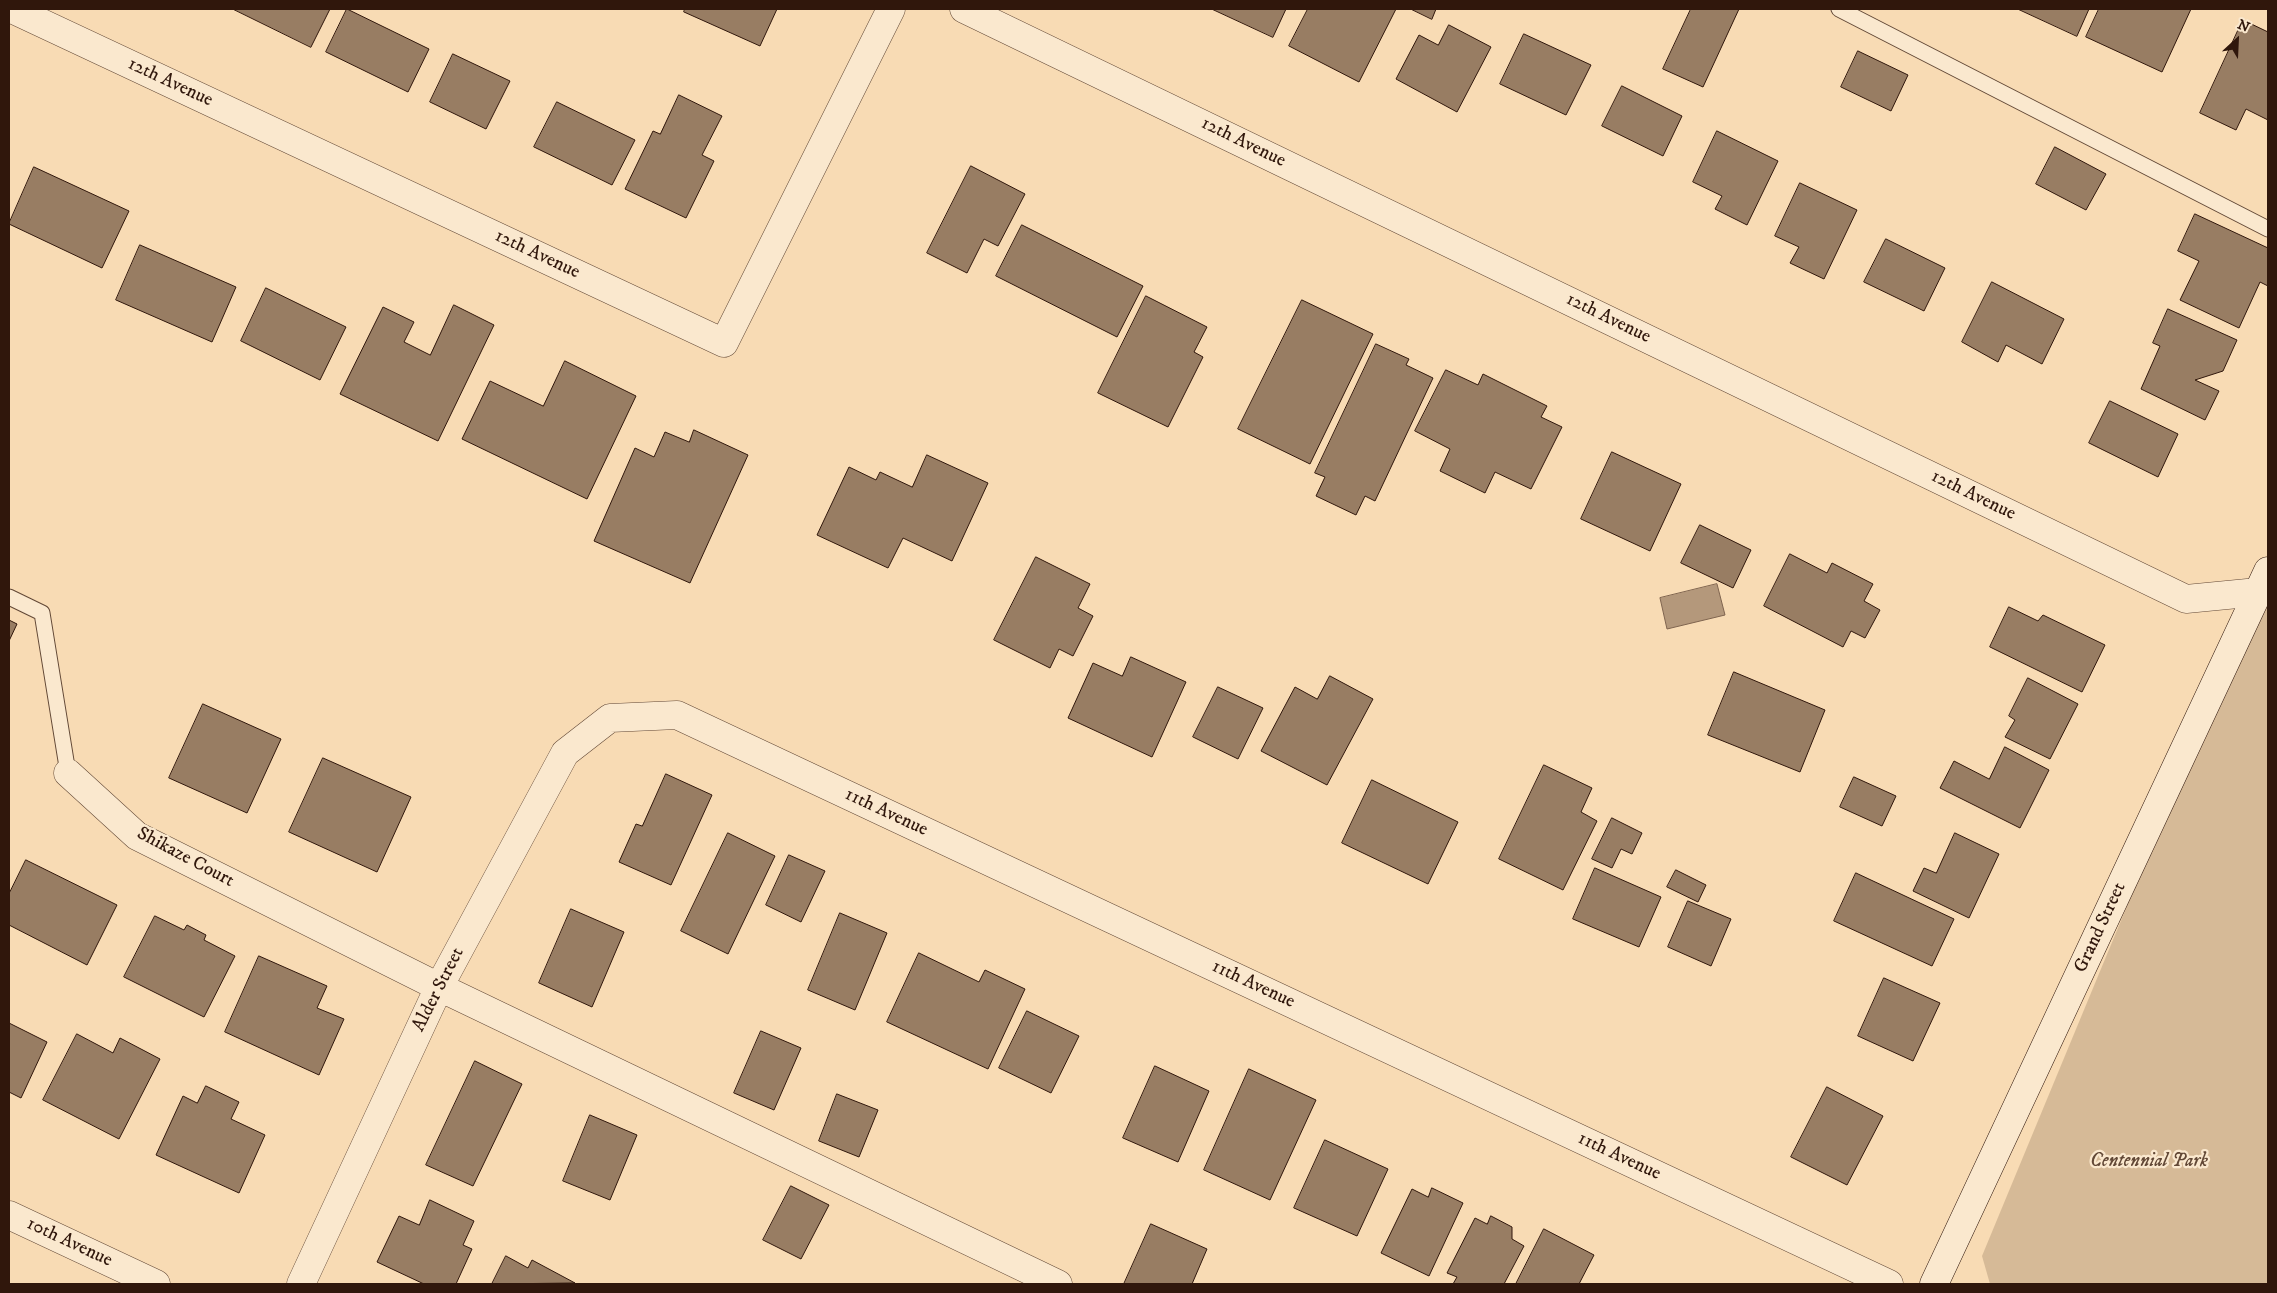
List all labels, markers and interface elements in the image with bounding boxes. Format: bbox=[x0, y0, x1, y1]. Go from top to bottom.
north arrow bbox=[2212, 15, 2262, 65]
text: N bbox=[2234, 16, 2252, 37]
street label: 12th Avenue bbox=[124, 53, 216, 113]
street label: 12th Avenue bbox=[1197, 113, 1289, 173]
street label: 12th Avenue bbox=[491, 225, 583, 285]
street label: 12th Avenue bbox=[1562, 289, 1654, 349]
street label: 12th Avenue bbox=[1927, 466, 2019, 526]
street label: 11th Avenue bbox=[841, 784, 931, 842]
street label: Shikaze Court bbox=[133, 823, 237, 893]
street label: Grand Street bbox=[2070, 879, 2132, 977]
street label: Alder Street bbox=[408, 944, 470, 1036]
street label: 11th Avenue bbox=[1208, 956, 1298, 1014]
street label: 11th Avenue bbox=[1574, 1128, 1664, 1186]
park label: Centennial Park bbox=[2090, 1151, 2208, 1173]
street label: 10th Avenue bbox=[22, 1213, 116, 1273]

